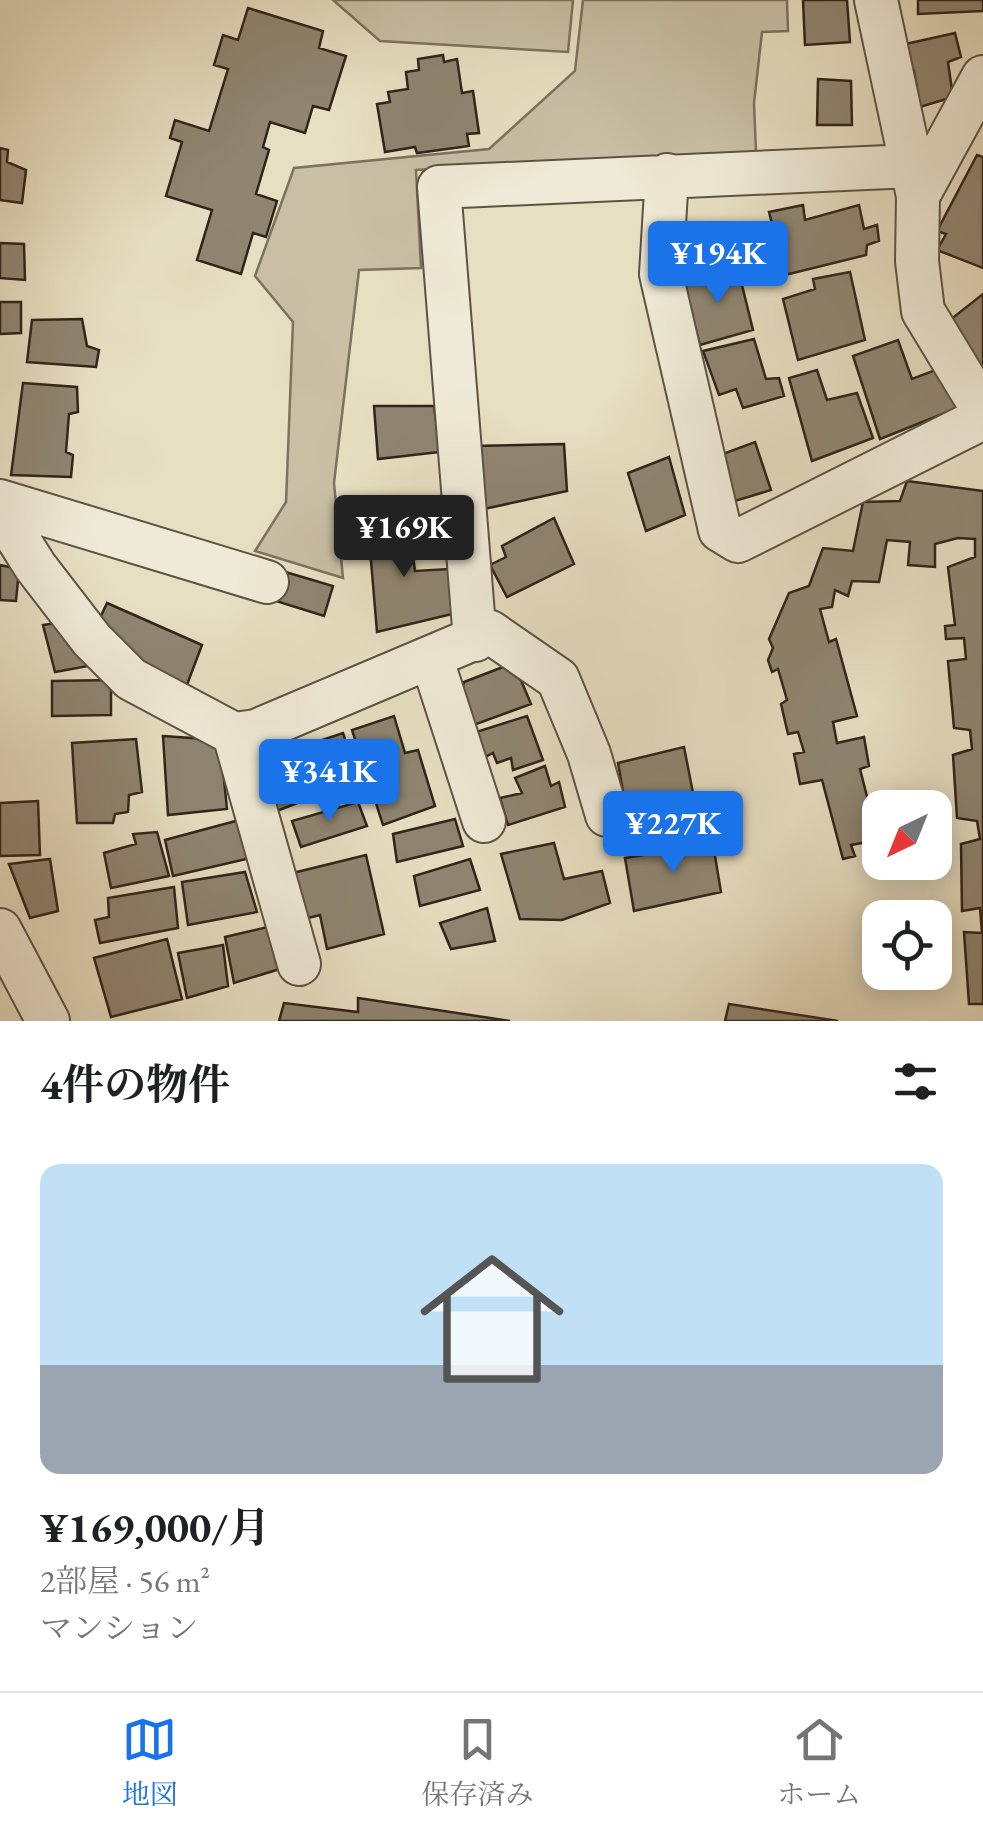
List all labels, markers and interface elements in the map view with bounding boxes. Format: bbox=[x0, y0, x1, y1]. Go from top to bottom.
pin: ¥194K bbox=[648, 221, 788, 306]
text: ¥194K bbox=[670, 232, 766, 274]
pin: ¥169K bbox=[334, 495, 474, 580]
text: ¥169K bbox=[356, 506, 452, 548]
pin: ¥341K bbox=[259, 739, 399, 824]
text: ¥341K bbox=[281, 750, 377, 792]
north arrow bbox=[862, 790, 952, 880]
map controls bbox=[862, 790, 952, 990]
pin: ¥227K bbox=[603, 791, 743, 876]
text: ¥227K bbox=[625, 802, 721, 844]
button: locate bbox=[862, 900, 952, 990]
icon: filters bbox=[888, 1054, 943, 1109]
text: 4件の物件 bbox=[40, 1057, 230, 1112]
icon: home bbox=[402, 1229, 582, 1409]
text: ¥169,000/月 bbox=[40, 1500, 270, 1555]
text: 2部屋 · 56 m² bbox=[40, 1560, 210, 1602]
text: マンション bbox=[40, 1607, 199, 1649]
tab: 地図 bbox=[122, 1712, 178, 1812]
tab: 保存済み bbox=[421, 1712, 533, 1812]
tab: ホーム bbox=[777, 1712, 861, 1812]

